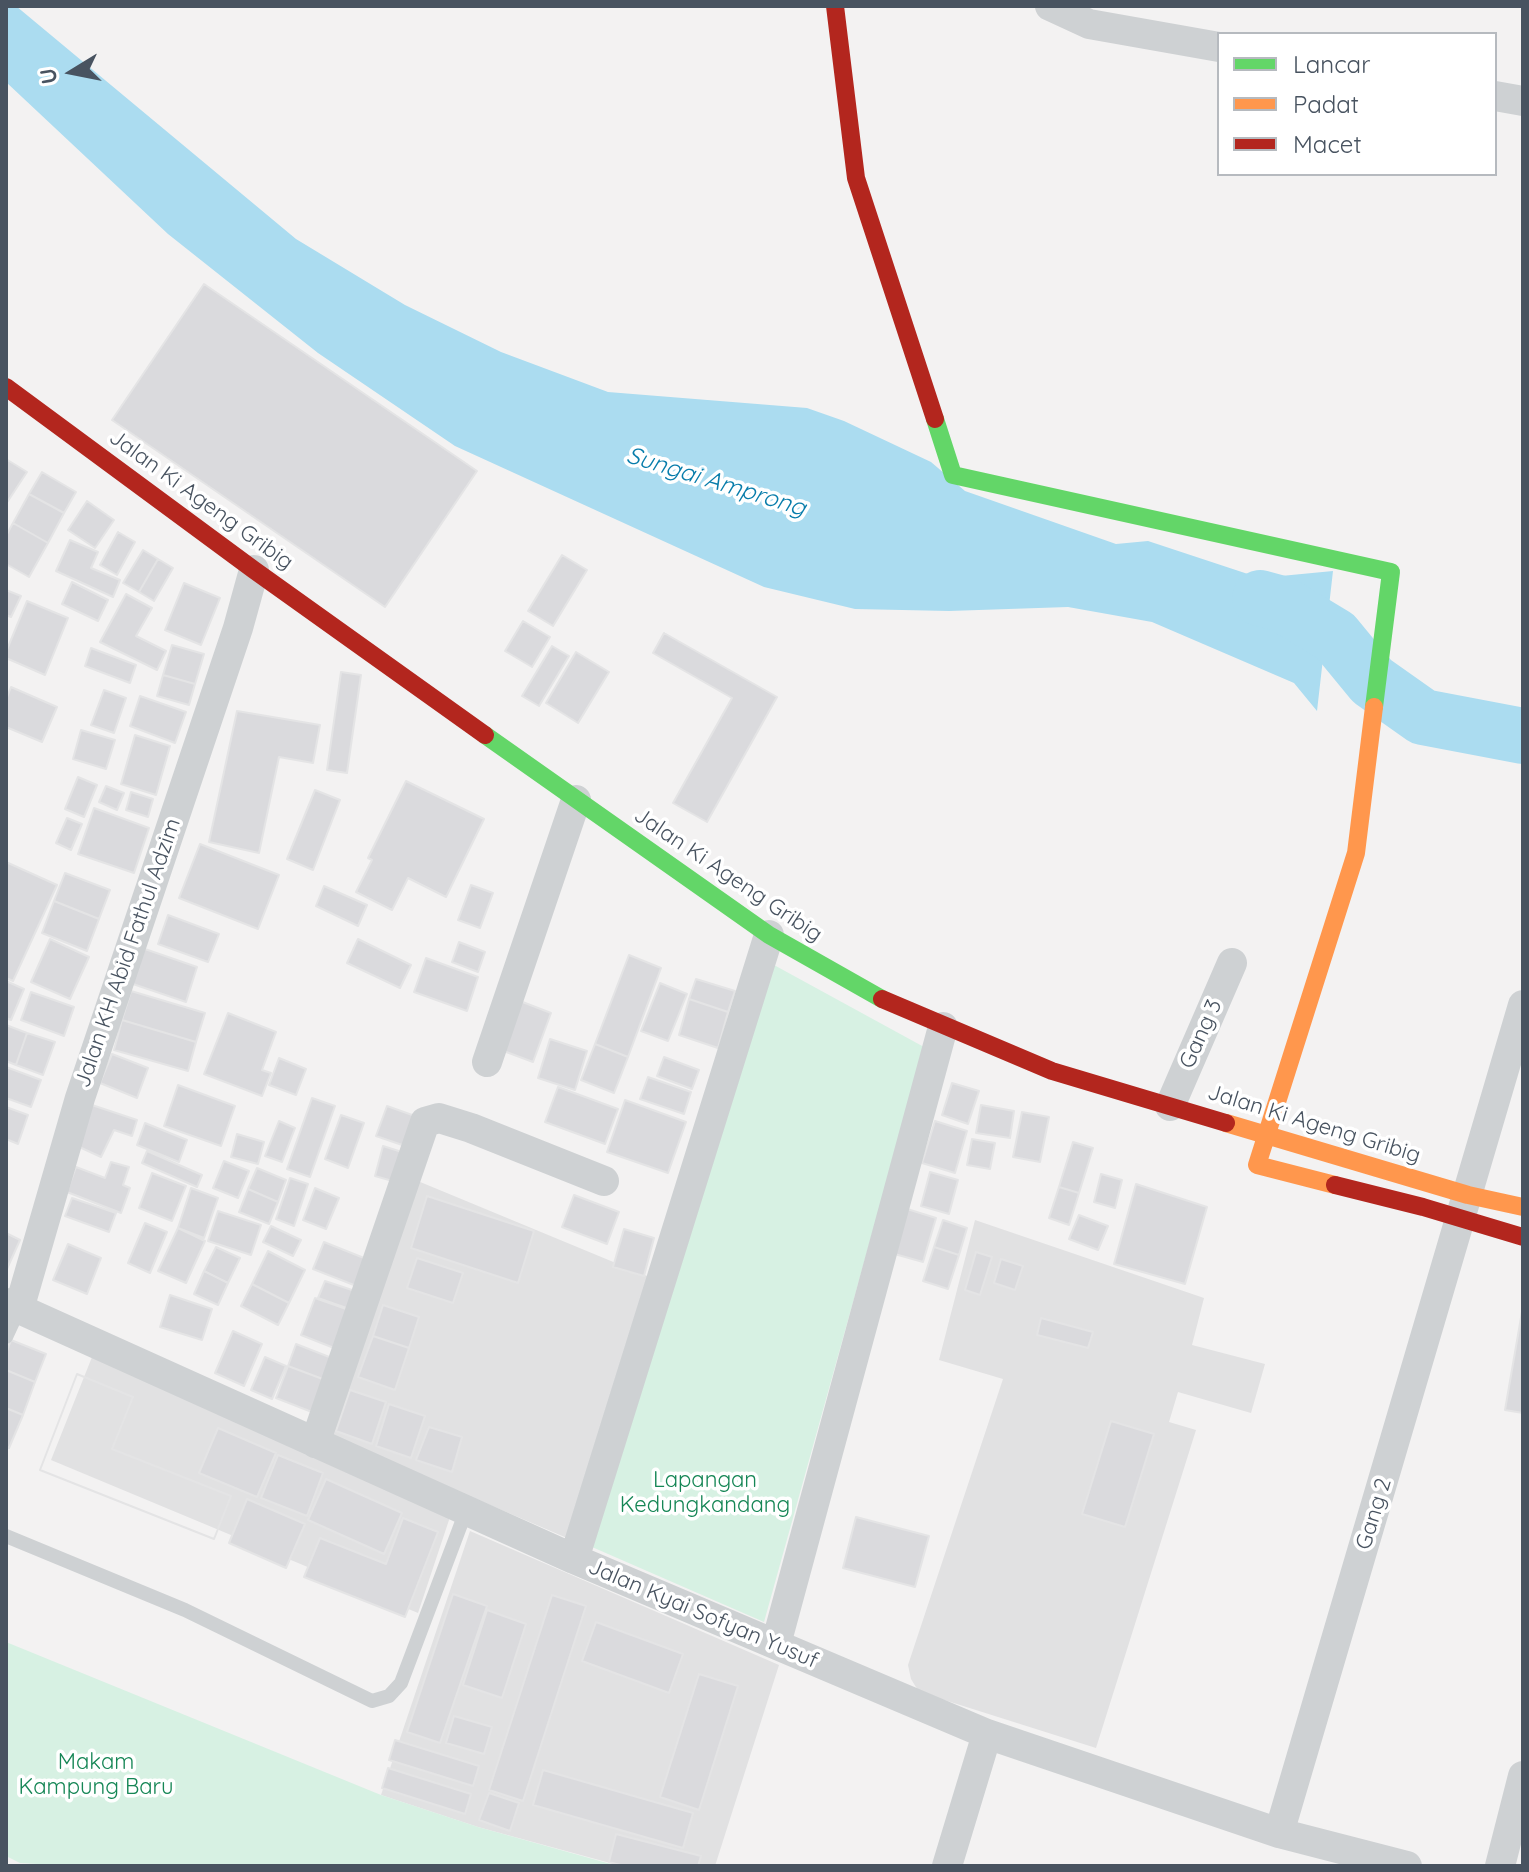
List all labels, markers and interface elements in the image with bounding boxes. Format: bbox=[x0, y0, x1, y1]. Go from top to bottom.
north arrow bbox=[32, 32, 112, 112]
legend bbox=[1217, 32, 1497, 176]
text: Lancar bbox=[1293, 49, 1370, 79]
text: U bbox=[33, 66, 64, 86]
text: Padat bbox=[1293, 89, 1359, 119]
text: Macet bbox=[1293, 129, 1362, 159]
street label: Jalan Ki Ageng Gribig bbox=[104, 424, 298, 576]
water label: Sungai Amprong bbox=[623, 441, 809, 523]
street label: Jalan Ki Ageng Gribig bbox=[629, 802, 827, 948]
street label: Jalan KH Abid Fathul Adzim bbox=[69, 815, 187, 1091]
street label: Gang 3 bbox=[1174, 995, 1228, 1073]
street label: Jalan Ki Ageng Gribig bbox=[1204, 1079, 1424, 1169]
park label: Lapangan Kedungkandang bbox=[620, 1467, 790, 1518]
street label: Gang 2 bbox=[1351, 1475, 1397, 1553]
street label: Jalan Kyai Sofyan Yusuf bbox=[584, 1554, 822, 1674]
park label: Makam Kampung Baru bbox=[18, 1749, 174, 1800]

